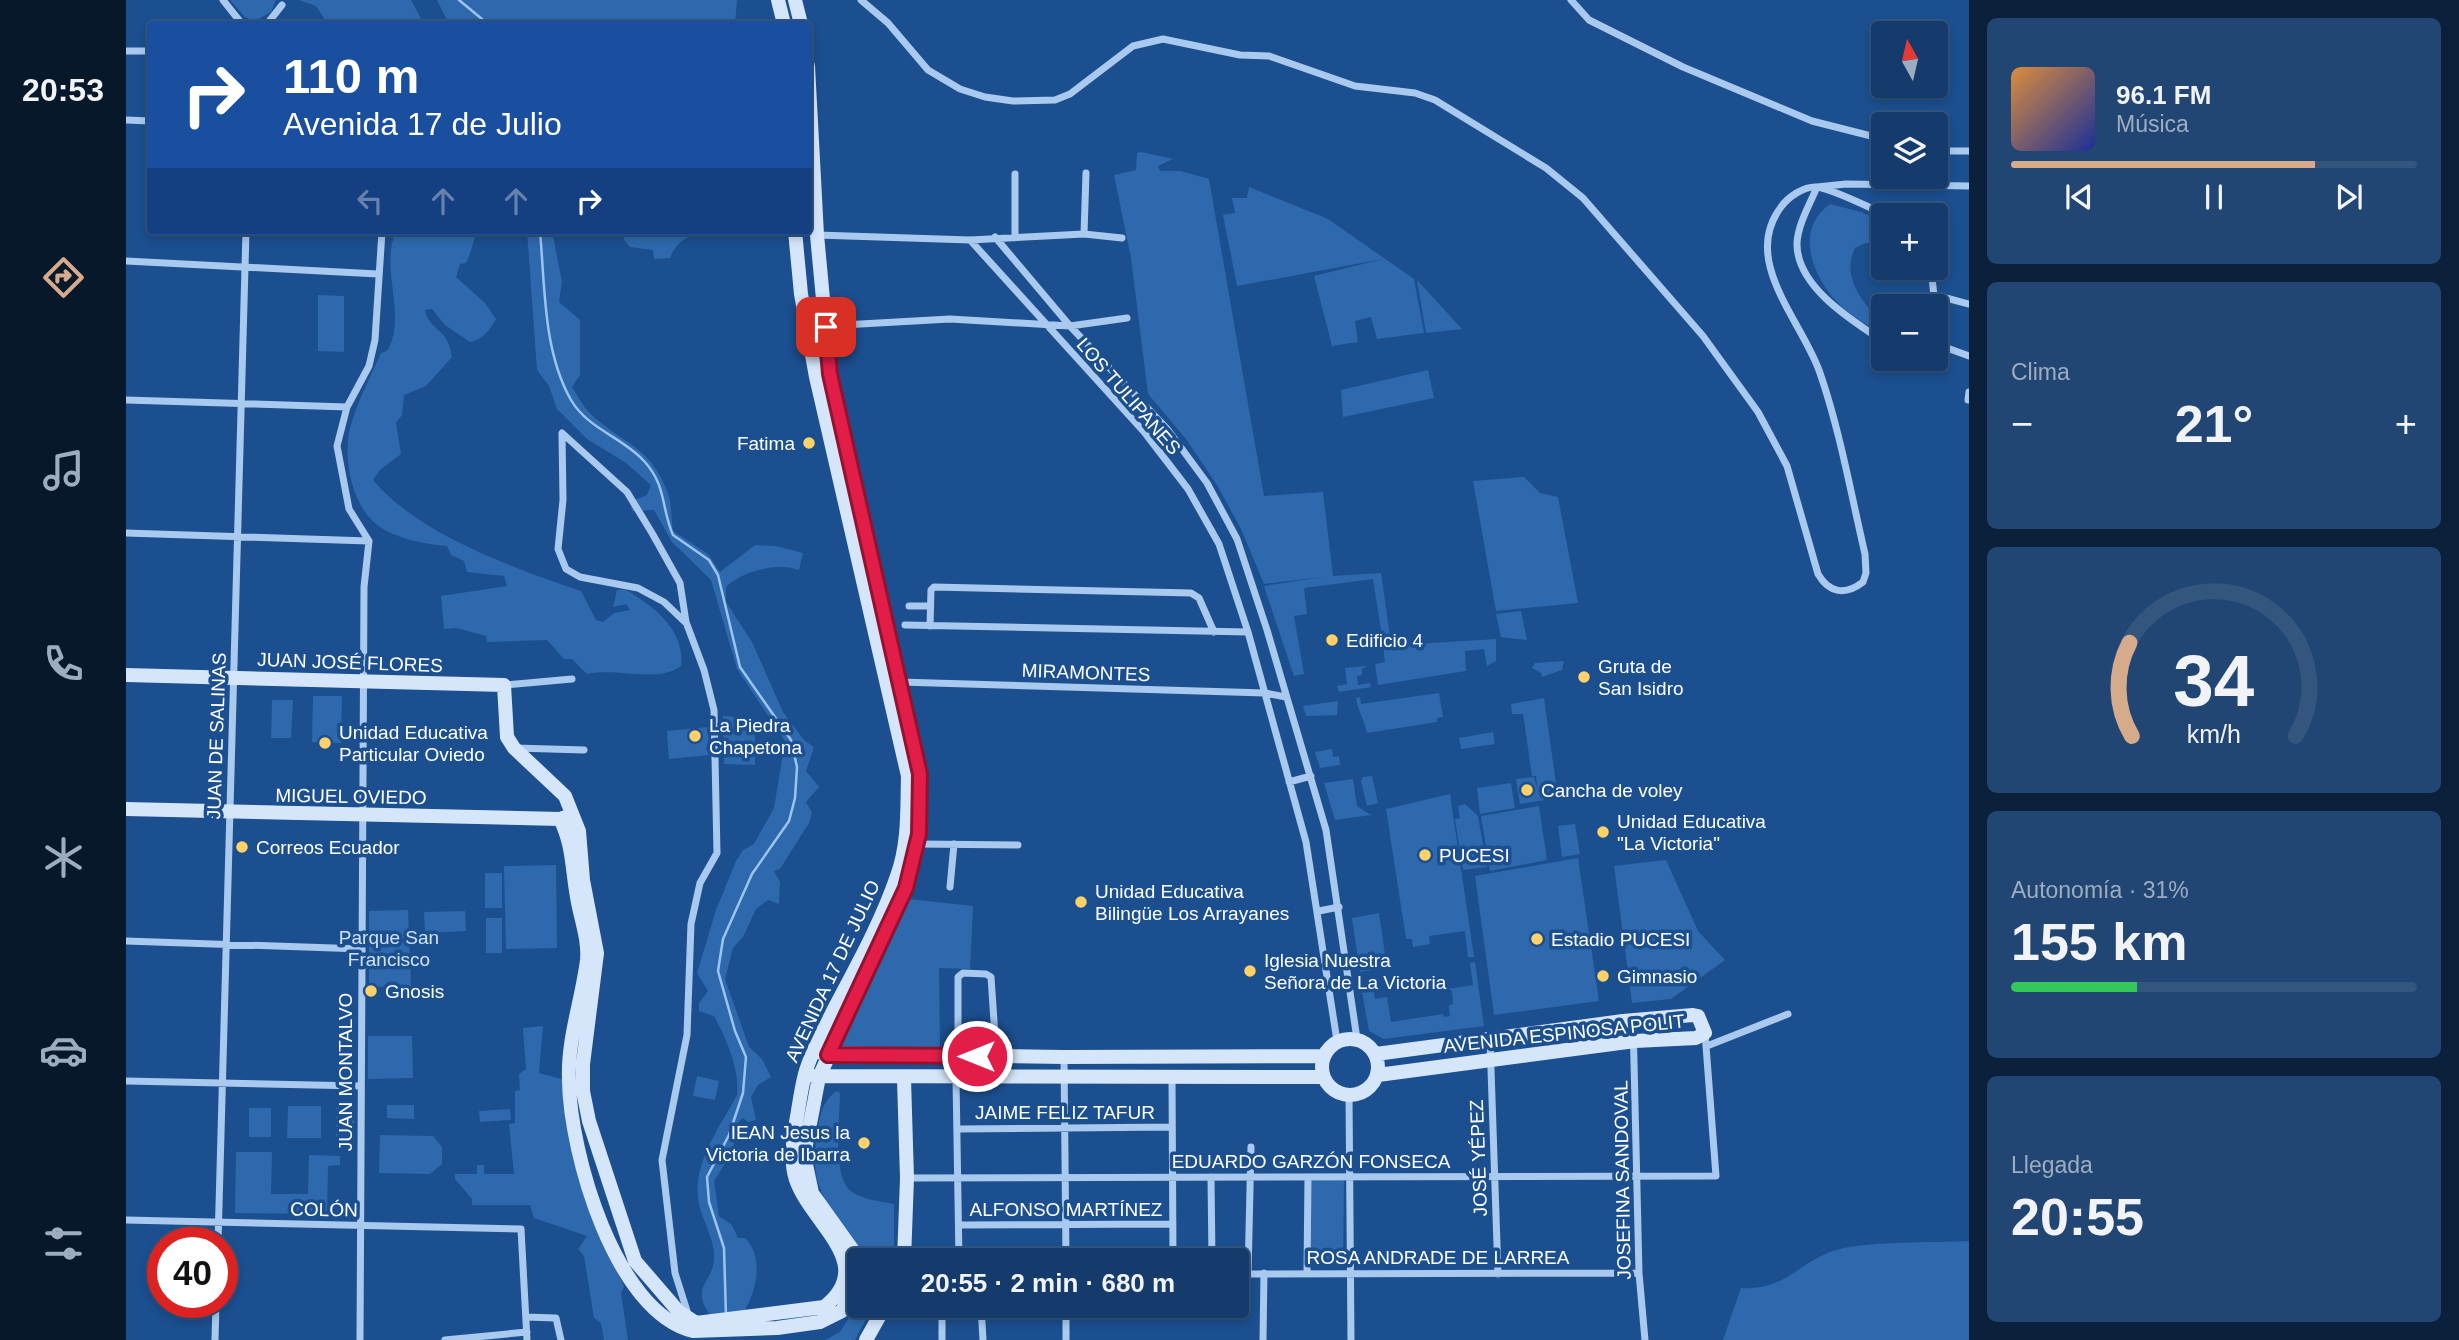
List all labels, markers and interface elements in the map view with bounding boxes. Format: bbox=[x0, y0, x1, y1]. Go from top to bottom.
north arrow bbox=[1871, 21, 1948, 98]
map controls bbox=[1871, 21, 1948, 371]
icon: right bbox=[168, 49, 259, 140]
text: 110 m bbox=[283, 49, 419, 103]
text: 20:53 bbox=[22, 72, 104, 108]
text: 96.1 FM bbox=[2116, 80, 2211, 110]
text: Avenida 17 de Julio bbox=[283, 106, 562, 142]
text: Música bbox=[2116, 111, 2189, 137]
button: layers bbox=[1871, 112, 1948, 189]
icon: previous bbox=[2060, 178, 2098, 216]
icon: pause bbox=[2195, 178, 2233, 216]
icon: next bbox=[2330, 178, 2368, 216]
icon: left bbox=[351, 182, 389, 220]
icon: ahead bbox=[424, 182, 462, 220]
icon: ahead bbox=[497, 182, 535, 220]
icon: right bbox=[570, 182, 608, 220]
button: + bbox=[1871, 203, 1948, 280]
icon: directions bbox=[39, 253, 88, 302]
button: − bbox=[1871, 294, 1948, 371]
pin bbox=[796, 297, 856, 357]
icon: arrive bbox=[807, 308, 845, 346]
street label: LOS TULIPANES bbox=[1072, 334, 1185, 459]
text: Clima bbox=[2011, 359, 2070, 385]
text: 21° bbox=[2175, 395, 2253, 453]
text: − bbox=[2011, 403, 2033, 445]
text: + bbox=[2395, 403, 2417, 445]
place label: Fatima bbox=[737, 433, 795, 454]
marker: Fatima bbox=[801, 435, 817, 451]
icon: music bbox=[39, 446, 88, 495]
place label: Edificio 4 bbox=[1346, 630, 1424, 651]
marker: Edificio 4 bbox=[1324, 632, 1340, 648]
icon: phone bbox=[39, 639, 88, 688]
text: 34 bbox=[2174, 640, 2255, 721]
street label: JUAN JOSÉ FLORES bbox=[257, 649, 443, 676]
street label: JUAN DE SALINAS bbox=[203, 652, 230, 820]
place label: Gruta de San Isidro bbox=[1598, 656, 1684, 699]
street label: MIRAMONTES bbox=[1021, 660, 1151, 685]
marker: Gruta de San Isidro bbox=[1576, 669, 1592, 685]
place label: La Piedra Chapetona bbox=[709, 715, 802, 758]
text: km/h bbox=[2187, 720, 2241, 748]
place label: Unidad Educativa Particular Oviedo bbox=[339, 722, 488, 765]
marker: La Piedra Chapetona bbox=[687, 728, 703, 744]
marker: Unidad Educativa Particular Oviedo bbox=[317, 735, 333, 751]
place label: Cancha de voley bbox=[1541, 780, 1683, 801]
marker: Cancha de voley bbox=[1519, 782, 1535, 798]
street label: MIGUEL OVIEDO bbox=[275, 785, 427, 808]
place label: Unidad Educativa "La Victoria" bbox=[1617, 811, 1766, 854]
marker: Unidad Educativa "La Victoria" bbox=[1595, 824, 1611, 840]
icon: climate bbox=[39, 833, 88, 882]
place label: Correos Ecuador bbox=[256, 837, 400, 858]
marker: Correos Ecuador bbox=[234, 839, 250, 855]
place label: PUCESI bbox=[1439, 845, 1510, 866]
marker: PUCESI bbox=[1417, 847, 1433, 863]
street label: AVENIDA 17 DE JULIO bbox=[781, 877, 884, 1065]
text: Autonomía · 31% bbox=[2011, 877, 2189, 903]
place label: Unidad Educativa Bilingüe Los Arrayanes bbox=[1095, 881, 1289, 924]
marker: Unidad Educativa Bilingüe Los Arrayanes bbox=[1073, 894, 1089, 910]
text: 155 km bbox=[2011, 913, 2187, 971]
park label: Parque San Francisco bbox=[339, 927, 439, 970]
place label: Estadio PUCESI bbox=[1551, 929, 1690, 950]
marker: Estadio PUCESI bbox=[1529, 931, 1545, 947]
place label: Iglesia Nuestra Señora de La Victoria bbox=[1264, 950, 1447, 993]
marker: Iglesia Nuestra Señora de La Victoria bbox=[1242, 963, 1258, 979]
place label: Gimnasio bbox=[1617, 966, 1697, 987]
marker: Gimnasio bbox=[1595, 968, 1611, 984]
place label: Gnosis bbox=[385, 981, 444, 1002]
marker: Gnosis bbox=[363, 983, 379, 999]
street label: JUAN MONTALVO bbox=[335, 993, 356, 1151]
street label: AVENIDA ESPINOSA POLIT bbox=[1442, 1010, 1686, 1057]
position arrow bbox=[940, 1019, 1014, 1093]
icon: car bbox=[39, 1026, 88, 1075]
street label: JOSEFINA SANDOVAL bbox=[1610, 1080, 1635, 1280]
street label: JOSÉ YÉPEZ bbox=[1466, 1099, 1491, 1217]
street label: JAIME FELIZ TAFUR bbox=[975, 1102, 1155, 1123]
place label: IEAN Jesus la Victoria de Ibarra bbox=[706, 1122, 850, 1165]
marker: IEAN Jesus la Victoria de Ibarra bbox=[856, 1135, 872, 1151]
street label: EDUARDO GARZÓN FONSECA bbox=[1172, 1151, 1451, 1172]
text: Llegada bbox=[2011, 1152, 2093, 1178]
text: 20:55 bbox=[2011, 1188, 2144, 1246]
street label: COLÓN bbox=[290, 1198, 358, 1221]
street label: ALFONSO MARTÍNEZ bbox=[970, 1199, 1163, 1220]
icon: filters bbox=[39, 1219, 88, 1268]
speed limit sign: 40 bbox=[147, 1227, 238, 1318]
street label: ROSA ANDRADE DE LARREA bbox=[1307, 1247, 1570, 1268]
text: 20:55 · 2 min · 680 m bbox=[921, 1268, 1175, 1298]

